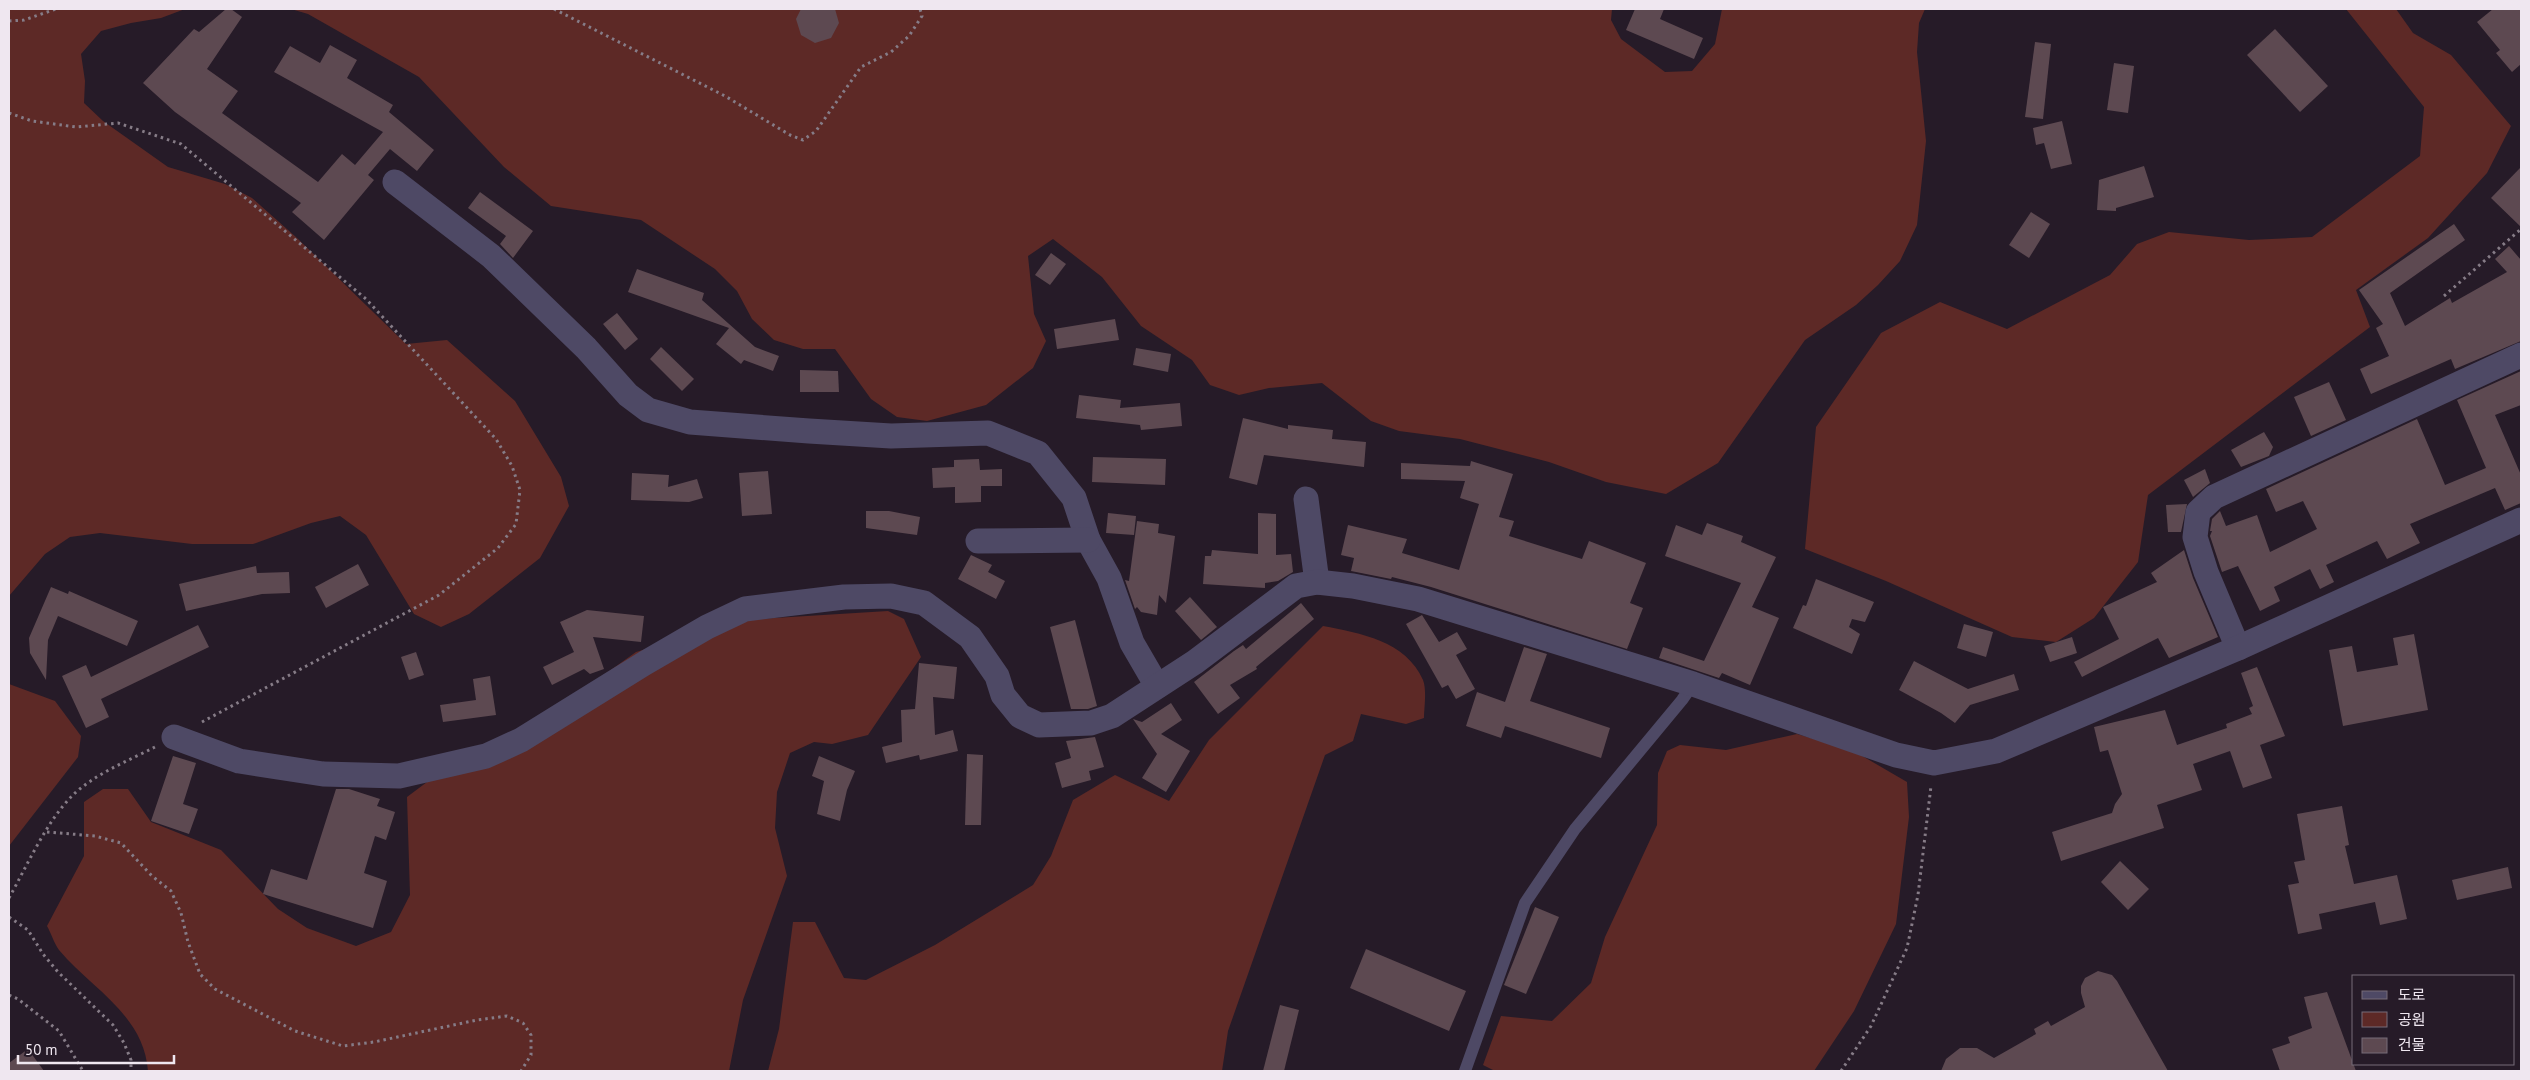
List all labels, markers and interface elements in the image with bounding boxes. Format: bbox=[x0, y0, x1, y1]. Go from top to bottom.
legend bbox=[2352, 975, 2515, 1065]
text: 도로 bbox=[2398, 985, 2426, 1004]
text: 공원 bbox=[2398, 1010, 2426, 1029]
scale bar bbox=[18, 1032, 174, 1064]
text: 건물 bbox=[2398, 1035, 2426, 1054]
text: 50 m bbox=[25, 1040, 58, 1059]

